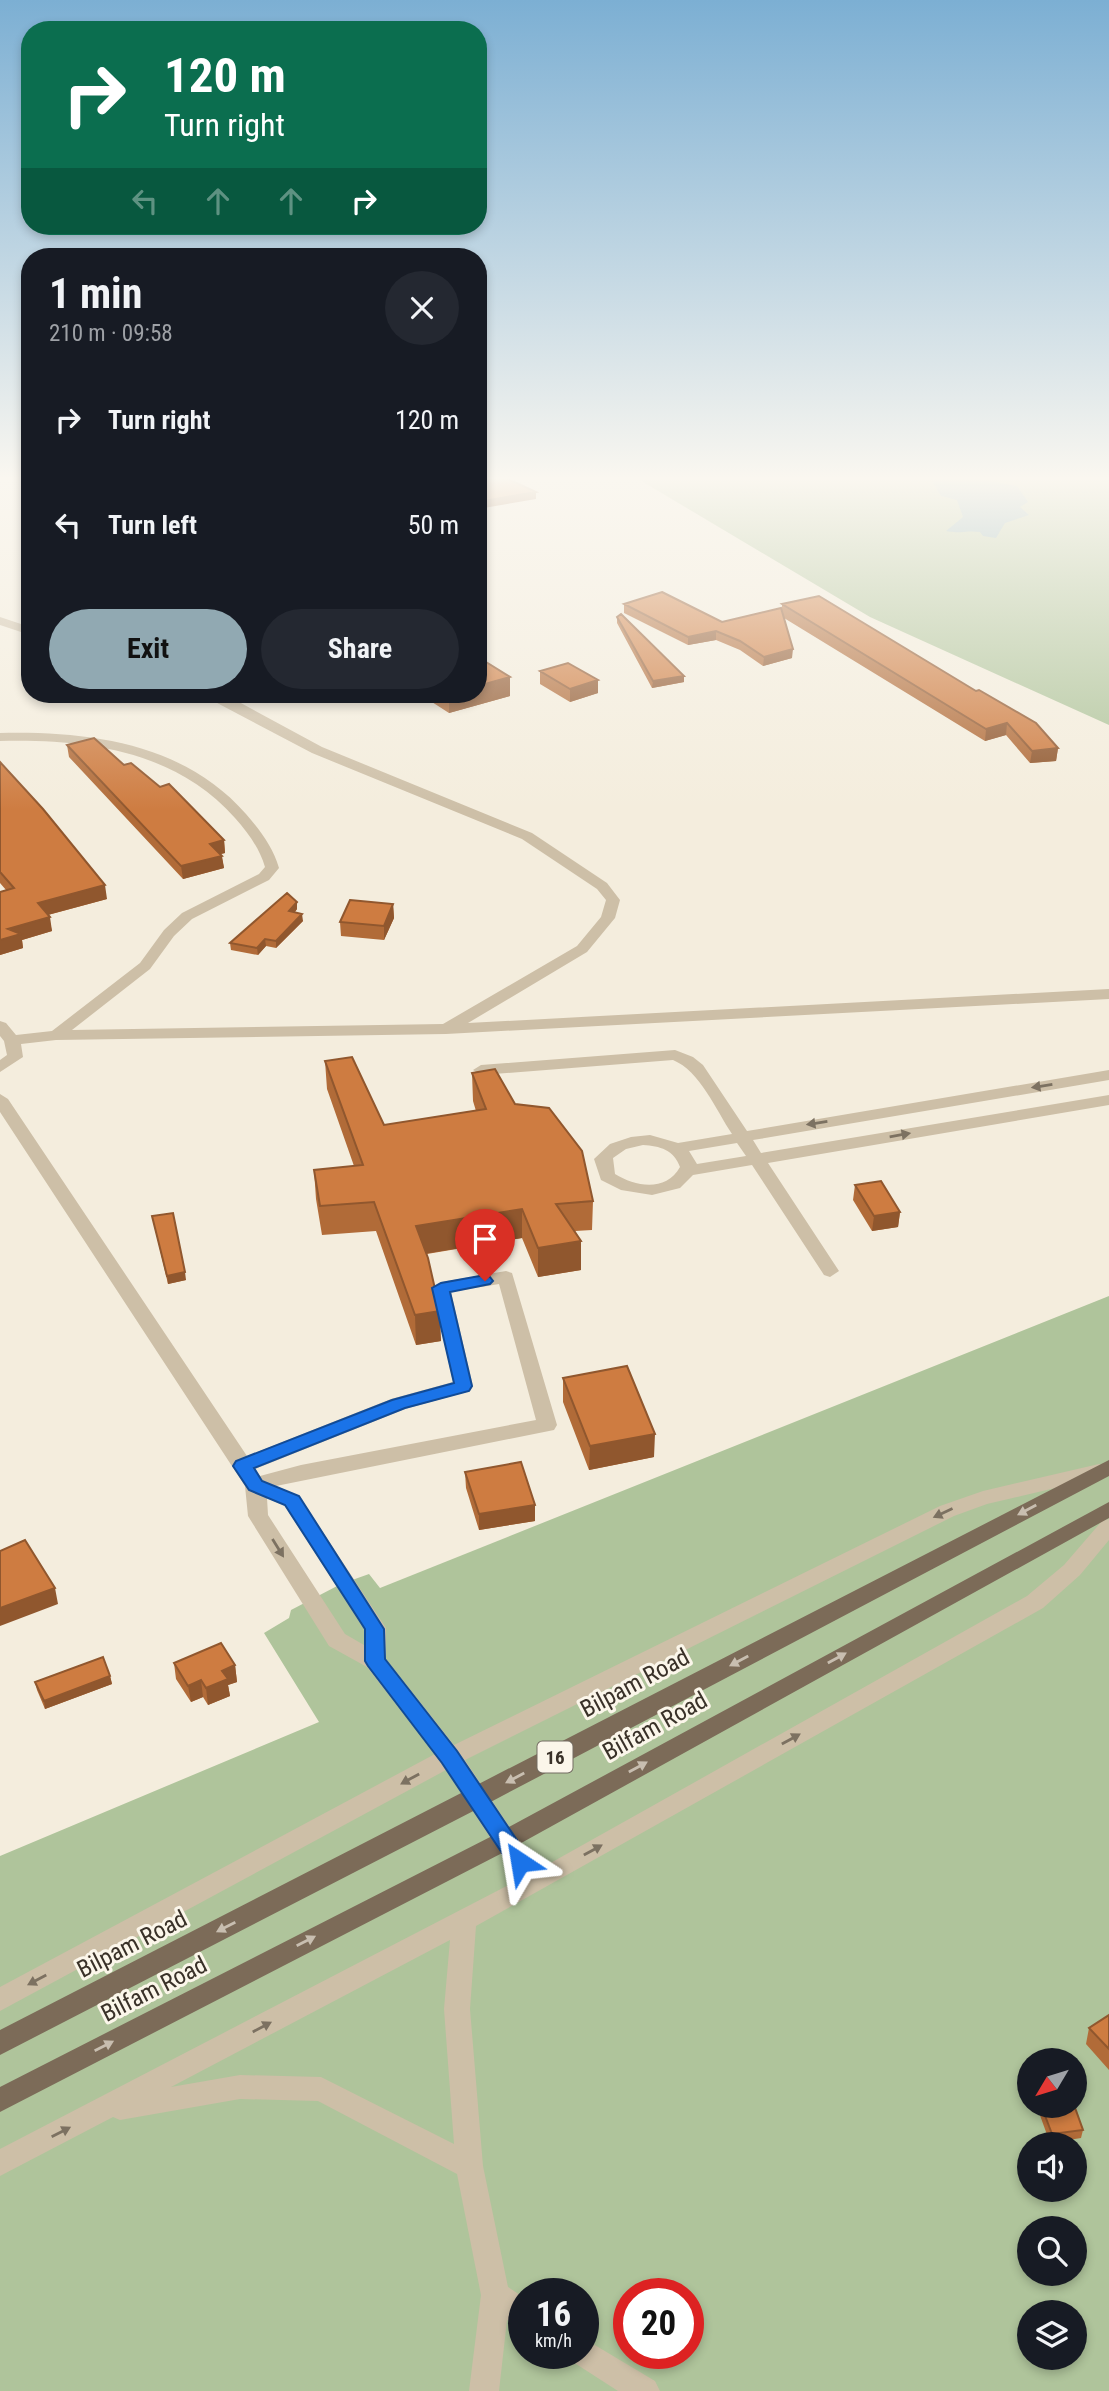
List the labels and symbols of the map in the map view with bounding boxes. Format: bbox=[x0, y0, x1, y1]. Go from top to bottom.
one-way arrow bbox=[1031, 1081, 1053, 1092]
one-way arrow bbox=[806, 1118, 828, 1129]
one-way arrow bbox=[889, 1129, 911, 1140]
pin bbox=[455, 1209, 515, 1281]
one-way arrow bbox=[1017, 1504, 1037, 1516]
one-way arrow bbox=[933, 1508, 953, 1519]
one-way arrow bbox=[272, 1538, 285, 1558]
street label: Bilpam Road bbox=[576, 1643, 694, 1723]
one-way arrow bbox=[827, 1652, 847, 1664]
one-way arrow bbox=[729, 1655, 748, 1667]
street label: Bilfam Road bbox=[598, 1686, 712, 1766]
one-way arrow bbox=[781, 1733, 801, 1745]
road number: 16 bbox=[538, 1742, 572, 1772]
one-way arrow bbox=[628, 1761, 647, 1773]
one-way arrow bbox=[505, 1772, 525, 1783]
one-way arrow bbox=[401, 1773, 420, 1785]
position arrow bbox=[483, 1825, 557, 1899]
one-way arrow bbox=[583, 1844, 602, 1856]
street label: Bilpam Road bbox=[73, 1904, 191, 1984]
one-way arrow bbox=[216, 1921, 236, 1932]
one-way arrow bbox=[296, 1936, 316, 1947]
street label: Bilfam Road bbox=[96, 1950, 212, 2028]
one-way arrow bbox=[27, 1973, 47, 1985]
one-way arrow bbox=[253, 2021, 273, 2033]
one-way arrow bbox=[94, 2040, 114, 2051]
north arrow bbox=[1017, 2048, 1087, 2118]
one-way arrow bbox=[51, 2127, 71, 2138]
speed limit sign: 20 bbox=[613, 2278, 704, 2369]

